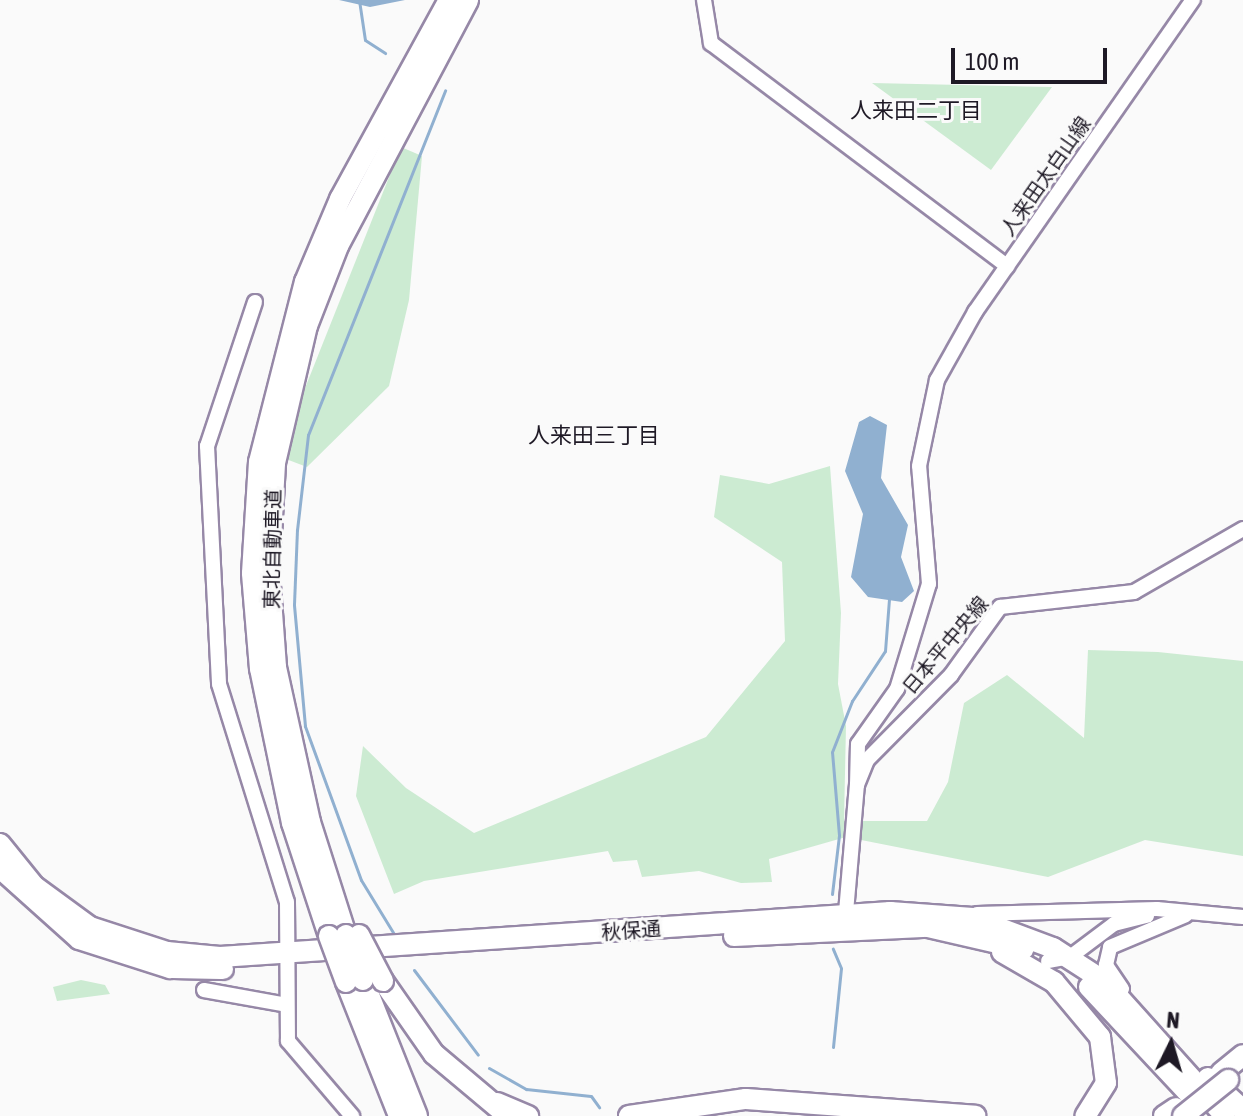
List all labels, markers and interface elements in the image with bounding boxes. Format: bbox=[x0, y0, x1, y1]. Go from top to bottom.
scale bar bbox=[955, 32, 1111, 82]
text: 100 m bbox=[965, 48, 1019, 75]
district label: 人来田二丁目 bbox=[850, 98, 982, 124]
street label: 人来田太白山線 bbox=[995, 112, 1095, 240]
district label: 人来田三丁目 bbox=[528, 423, 660, 449]
street label: 東北自動車道 bbox=[259, 489, 285, 609]
street label: 日本平中央線 bbox=[897, 591, 993, 699]
street label: 秋保通 bbox=[600, 916, 662, 944]
north arrow bbox=[1131, 1004, 1211, 1084]
text: N bbox=[1165, 1007, 1181, 1034]

